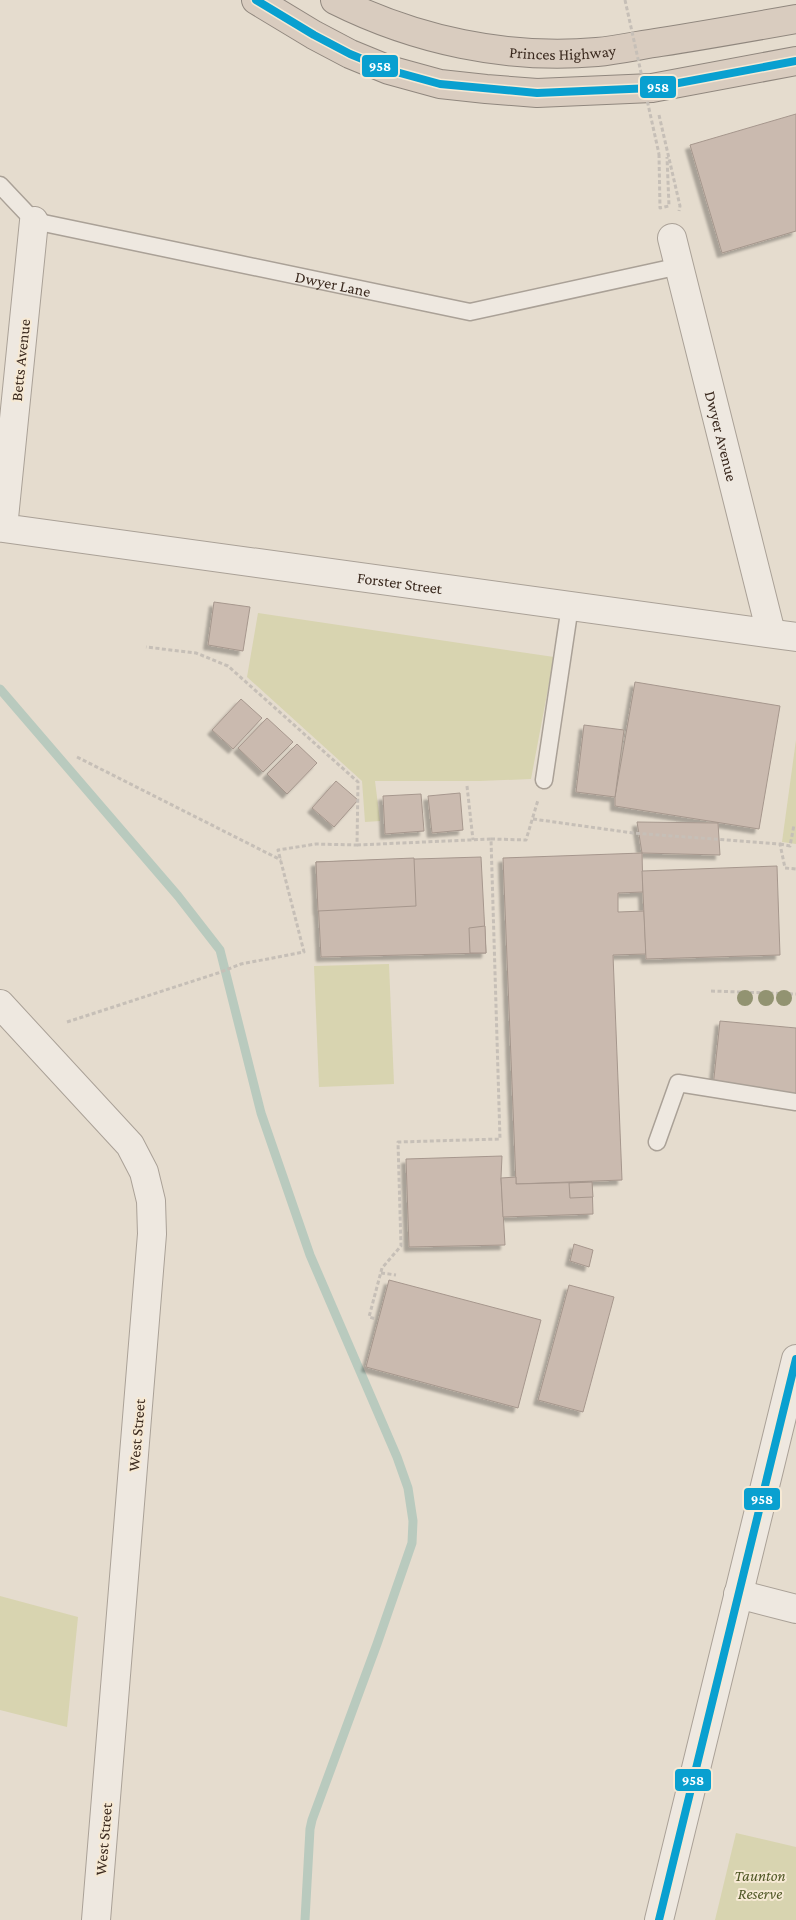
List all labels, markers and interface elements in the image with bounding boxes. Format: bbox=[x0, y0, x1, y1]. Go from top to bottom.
street label: Princes Highway bbox=[508, 42, 618, 63]
line badge: 958 bbox=[361, 54, 399, 78]
text: 958 bbox=[369, 58, 391, 74]
line badge: 958 bbox=[639, 75, 677, 99]
text: 958 bbox=[647, 79, 669, 95]
street label: Dwyer Lane bbox=[294, 268, 372, 300]
street label: Betts Avenue bbox=[8, 318, 33, 402]
street label: Dwyer Avenue bbox=[702, 389, 741, 483]
street label: Forster Street bbox=[356, 569, 444, 597]
street label: West Street bbox=[125, 1397, 148, 1472]
line badge: 958 bbox=[743, 1487, 781, 1511]
text: 958 bbox=[751, 1491, 773, 1507]
line badge: 958 bbox=[674, 1768, 712, 1792]
text: 958 bbox=[682, 1772, 704, 1788]
street label: West Street bbox=[92, 1801, 115, 1876]
park label: Taunton Reserve bbox=[734, 1867, 786, 1902]

